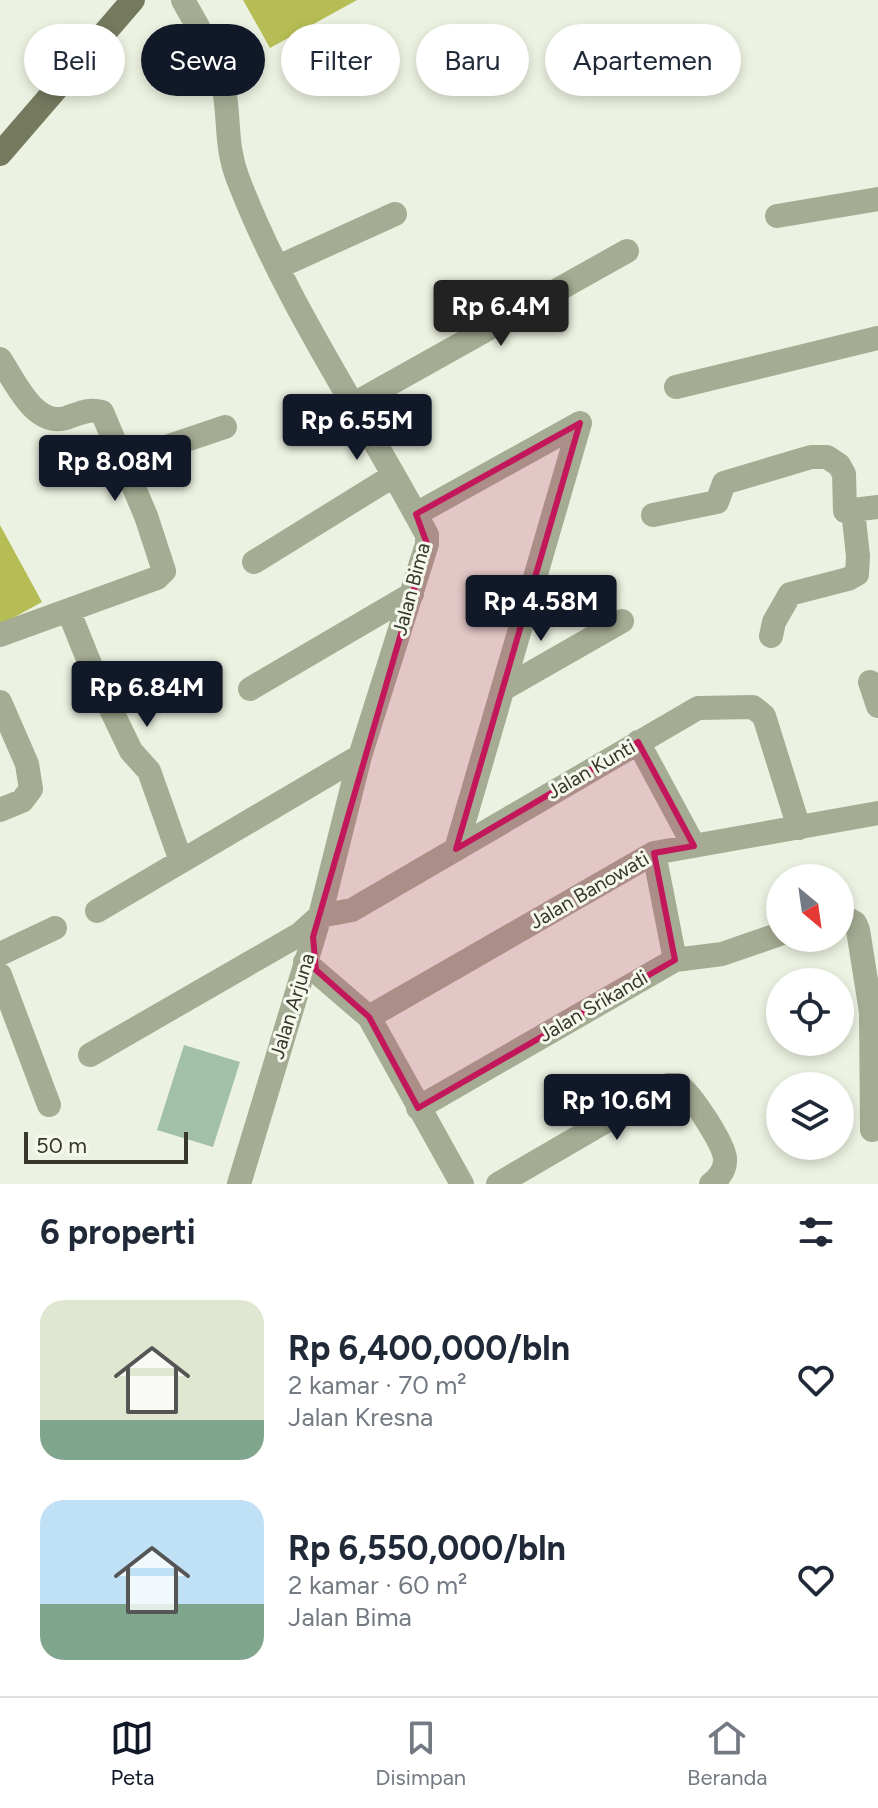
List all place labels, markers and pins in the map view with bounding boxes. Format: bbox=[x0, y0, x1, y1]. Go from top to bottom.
pin: Rp 6.4M bbox=[427, 280, 575, 348]
pin: Rp 6.55M bbox=[274, 394, 440, 462]
pin: Rp 8.08M bbox=[32, 435, 198, 503]
pin: Rp 4.58M bbox=[458, 575, 624, 643]
pin: Rp 6.84M bbox=[64, 661, 230, 729]
pin: Rp 10.6M bbox=[534, 1074, 700, 1142]

